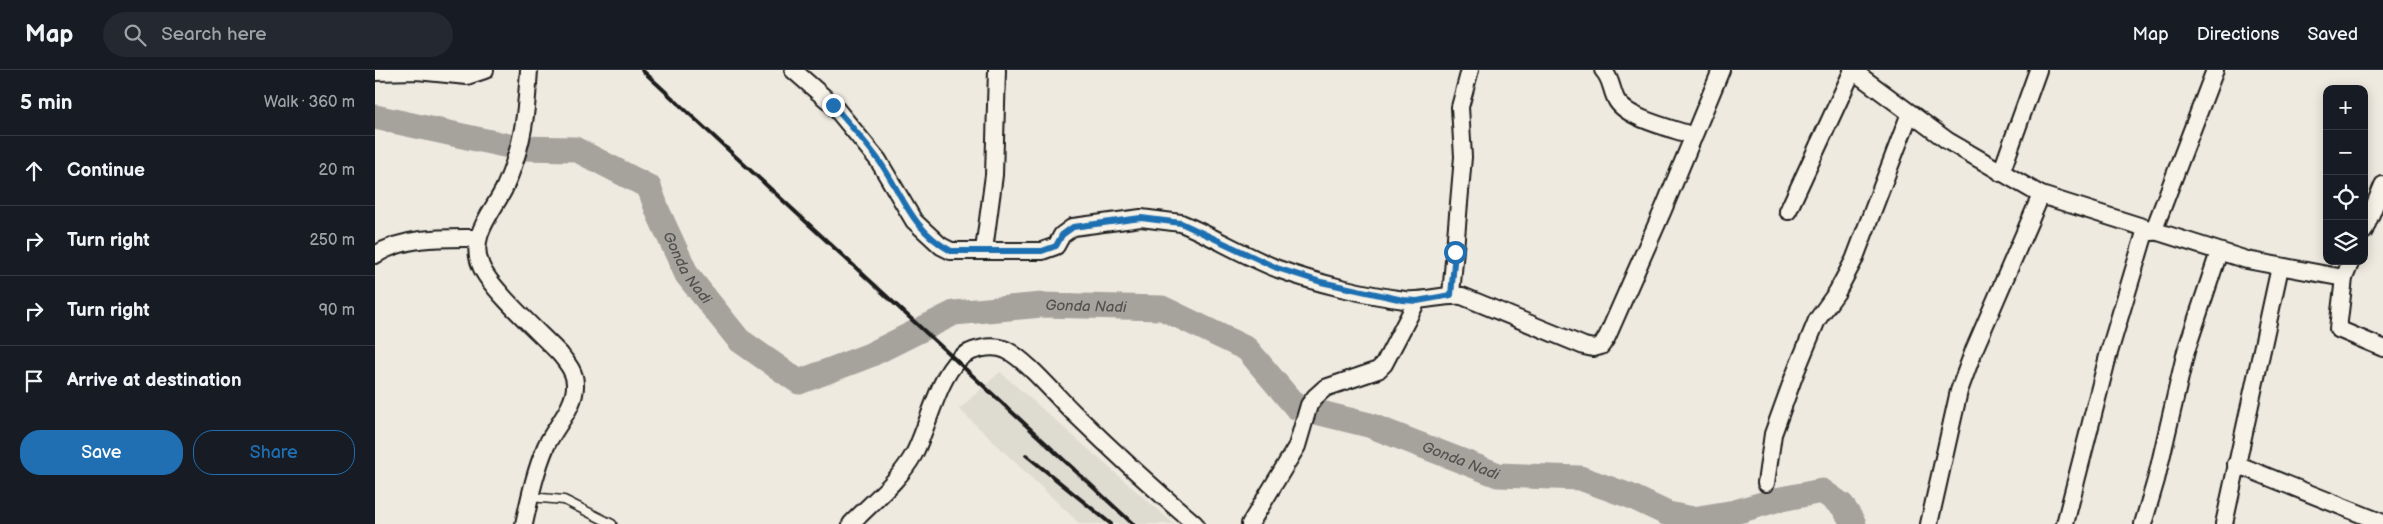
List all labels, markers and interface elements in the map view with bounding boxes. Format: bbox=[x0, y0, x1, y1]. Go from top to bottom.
search box bbox=[103, 12, 453, 57]
text: Map bbox=[25, 20, 73, 49]
icon: search bbox=[121, 21, 149, 49]
text: Search here bbox=[161, 23, 267, 46]
text: Map bbox=[2133, 24, 2169, 45]
text: Directions bbox=[2197, 24, 2279, 45]
text: Saved bbox=[2307, 24, 2358, 45]
map controls bbox=[2323, 85, 2368, 265]
button: + bbox=[2323, 85, 2368, 130]
text: 5 min bbox=[20, 90, 73, 115]
text: Walk · 360 m bbox=[264, 93, 355, 112]
route end bbox=[822, 94, 845, 117]
button: − bbox=[2323, 130, 2368, 175]
icon: ahead bbox=[20, 157, 48, 185]
text: Continue bbox=[67, 159, 145, 182]
text: 20 m bbox=[319, 161, 355, 180]
button: locate bbox=[2323, 175, 2368, 220]
button: layers bbox=[2323, 220, 2368, 265]
icon: right bbox=[20, 227, 48, 255]
text: Turn right bbox=[67, 229, 150, 252]
water label: Gonda Nadi bbox=[658, 229, 716, 308]
text: 250 m bbox=[309, 231, 355, 250]
route start bbox=[1444, 241, 1467, 264]
water label: Gonda Nadi bbox=[1045, 296, 1127, 317]
icon: right bbox=[20, 297, 48, 325]
text: Turn right bbox=[67, 299, 150, 322]
text: 90 m bbox=[319, 301, 355, 320]
icon: arrive bbox=[20, 367, 48, 395]
text: Arrive at destination bbox=[67, 369, 242, 392]
button: Save bbox=[20, 430, 183, 475]
button: Share bbox=[193, 430, 355, 475]
water label: Gonda Nadi bbox=[1419, 437, 1502, 485]

